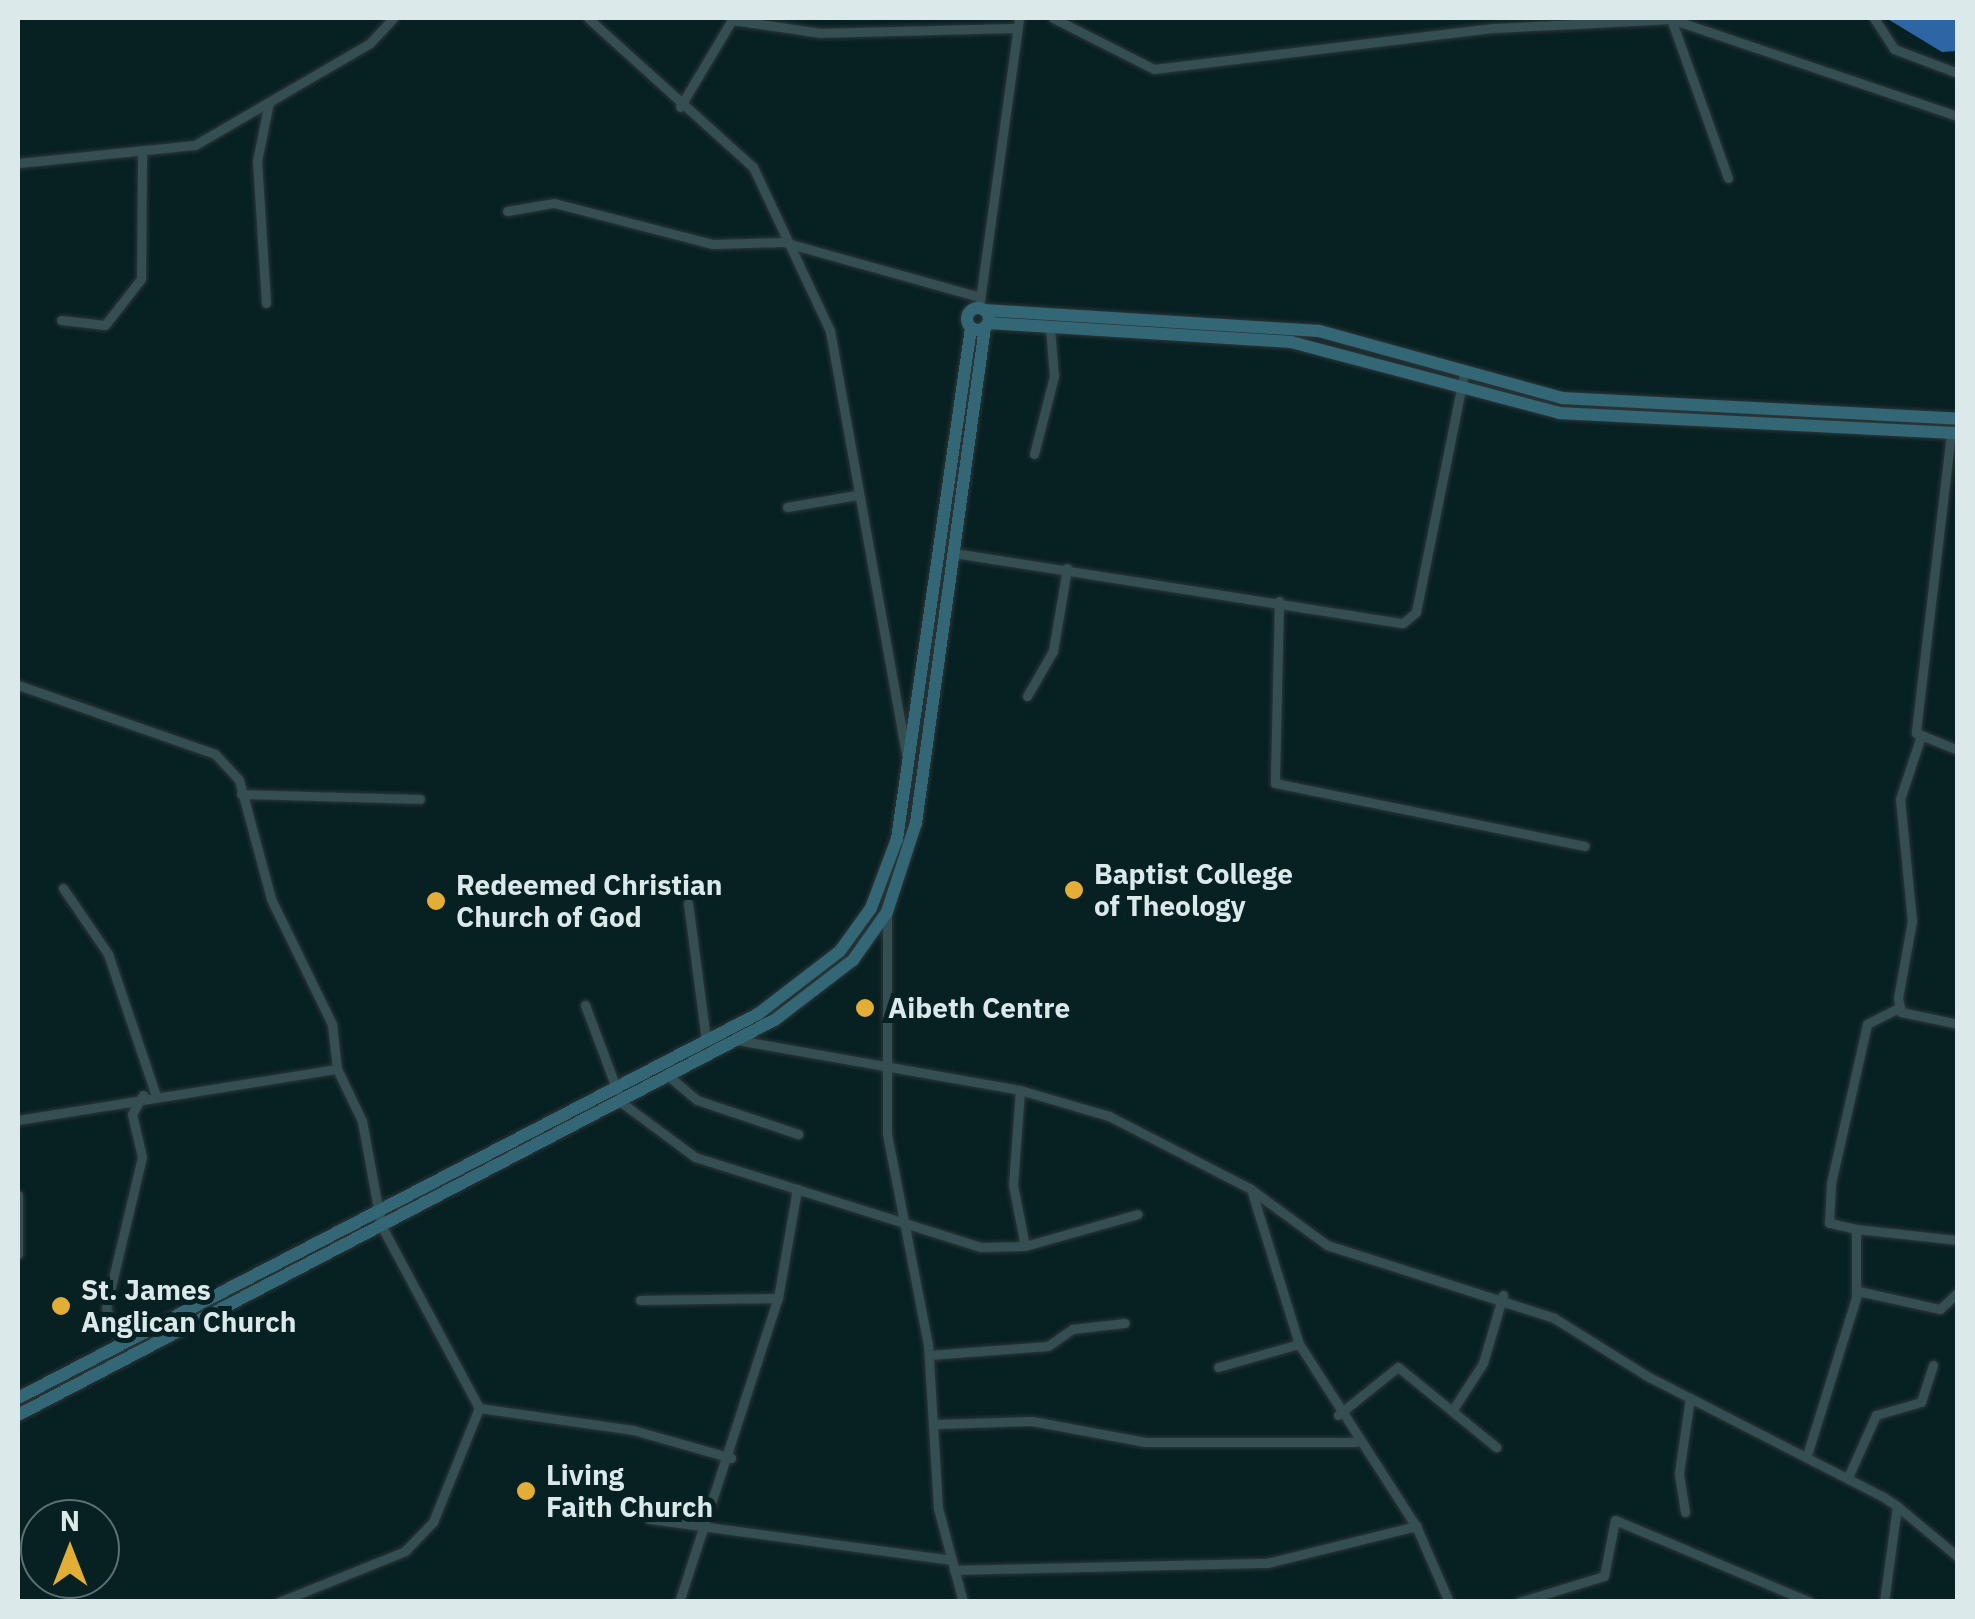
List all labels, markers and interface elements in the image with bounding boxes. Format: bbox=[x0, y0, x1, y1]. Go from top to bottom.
place label: Baptist College of Theology bbox=[1094, 857, 1293, 923]
place label: Redeemed Christian Church of God bbox=[456, 868, 723, 934]
marker: Baptist College of Theology bbox=[1063, 879, 1085, 901]
marker: Redeemed Christian Church of God bbox=[425, 890, 447, 912]
place label: Aibeth Centre bbox=[888, 991, 1070, 1025]
marker: Aibeth Centre bbox=[852, 995, 878, 1021]
place label: St. James Anglican Church bbox=[81, 1273, 296, 1339]
marker: St. James Anglican Church bbox=[50, 1295, 72, 1317]
place label: Living Faith Church bbox=[546, 1458, 713, 1524]
marker: Living Faith Church bbox=[515, 1480, 537, 1502]
north arrow bbox=[20, 1499, 120, 1599]
text: N bbox=[60, 1502, 80, 1539]

